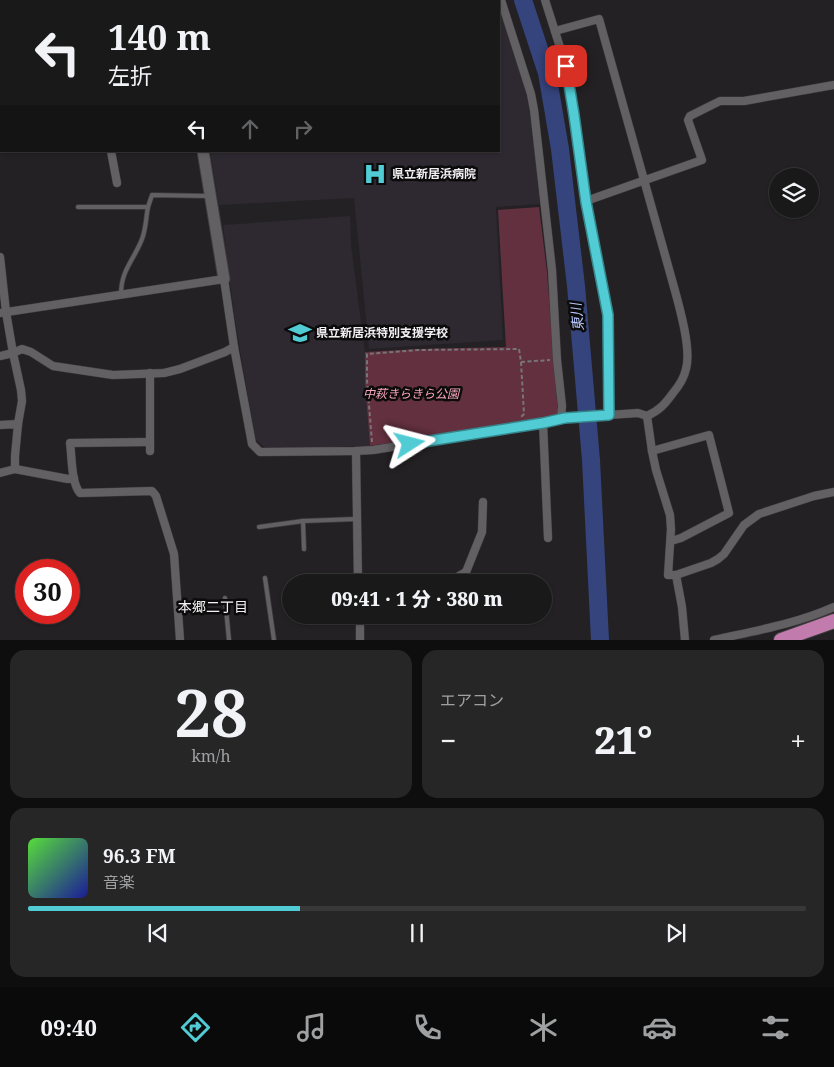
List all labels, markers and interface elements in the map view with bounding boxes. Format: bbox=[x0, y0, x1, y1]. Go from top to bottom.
text: 140 m bbox=[108, 13, 211, 60]
icon: left bbox=[25, 20, 90, 85]
pin bbox=[545, 45, 587, 87]
icon: arrive bbox=[552, 52, 580, 80]
text: 左折 bbox=[108, 60, 152, 90]
icon: left bbox=[183, 115, 211, 143]
icon: ahead bbox=[236, 115, 264, 143]
icon: right bbox=[289, 115, 317, 143]
hospital icon: 県立新居浜病院 bbox=[362, 161, 388, 187]
place label: 県立新居浜病院 bbox=[392, 165, 476, 182]
map controls bbox=[769, 168, 819, 218]
button: layers bbox=[769, 168, 819, 218]
water label: 東川 bbox=[565, 300, 587, 332]
school or university icon: 県立新居浜特別支援学校 bbox=[287, 320, 313, 346]
place label: 県立新居浜特別支援学校 bbox=[316, 324, 448, 341]
park label: 中萩きらきら公園 bbox=[363, 385, 461, 402]
position arrow bbox=[383, 417, 435, 469]
speed limit sign: 30 bbox=[15, 559, 80, 624]
text: 09:41 · 1 分 · 380 m bbox=[331, 586, 503, 612]
district label: 本郷二丁目 bbox=[178, 597, 248, 616]
text: 28 bbox=[174, 668, 248, 756]
text: エアコン bbox=[440, 689, 504, 711]
text: 21° bbox=[594, 713, 652, 765]
text: − bbox=[440, 721, 456, 759]
text: + bbox=[790, 721, 806, 759]
text: km/h bbox=[191, 745, 231, 767]
text: 96.3 FM bbox=[103, 843, 176, 869]
text: 音楽 bbox=[103, 871, 135, 893]
icon: previous bbox=[144, 919, 172, 947]
icon: pause bbox=[403, 919, 431, 947]
icon: next bbox=[662, 919, 690, 947]
icon: directions bbox=[178, 1010, 213, 1045]
icon: music bbox=[294, 1010, 329, 1045]
icon: phone bbox=[410, 1010, 445, 1045]
icon: climate bbox=[526, 1010, 561, 1045]
icon: car bbox=[642, 1010, 677, 1045]
icon: filters bbox=[758, 1010, 793, 1045]
text: 09:40 bbox=[41, 1012, 97, 1042]

